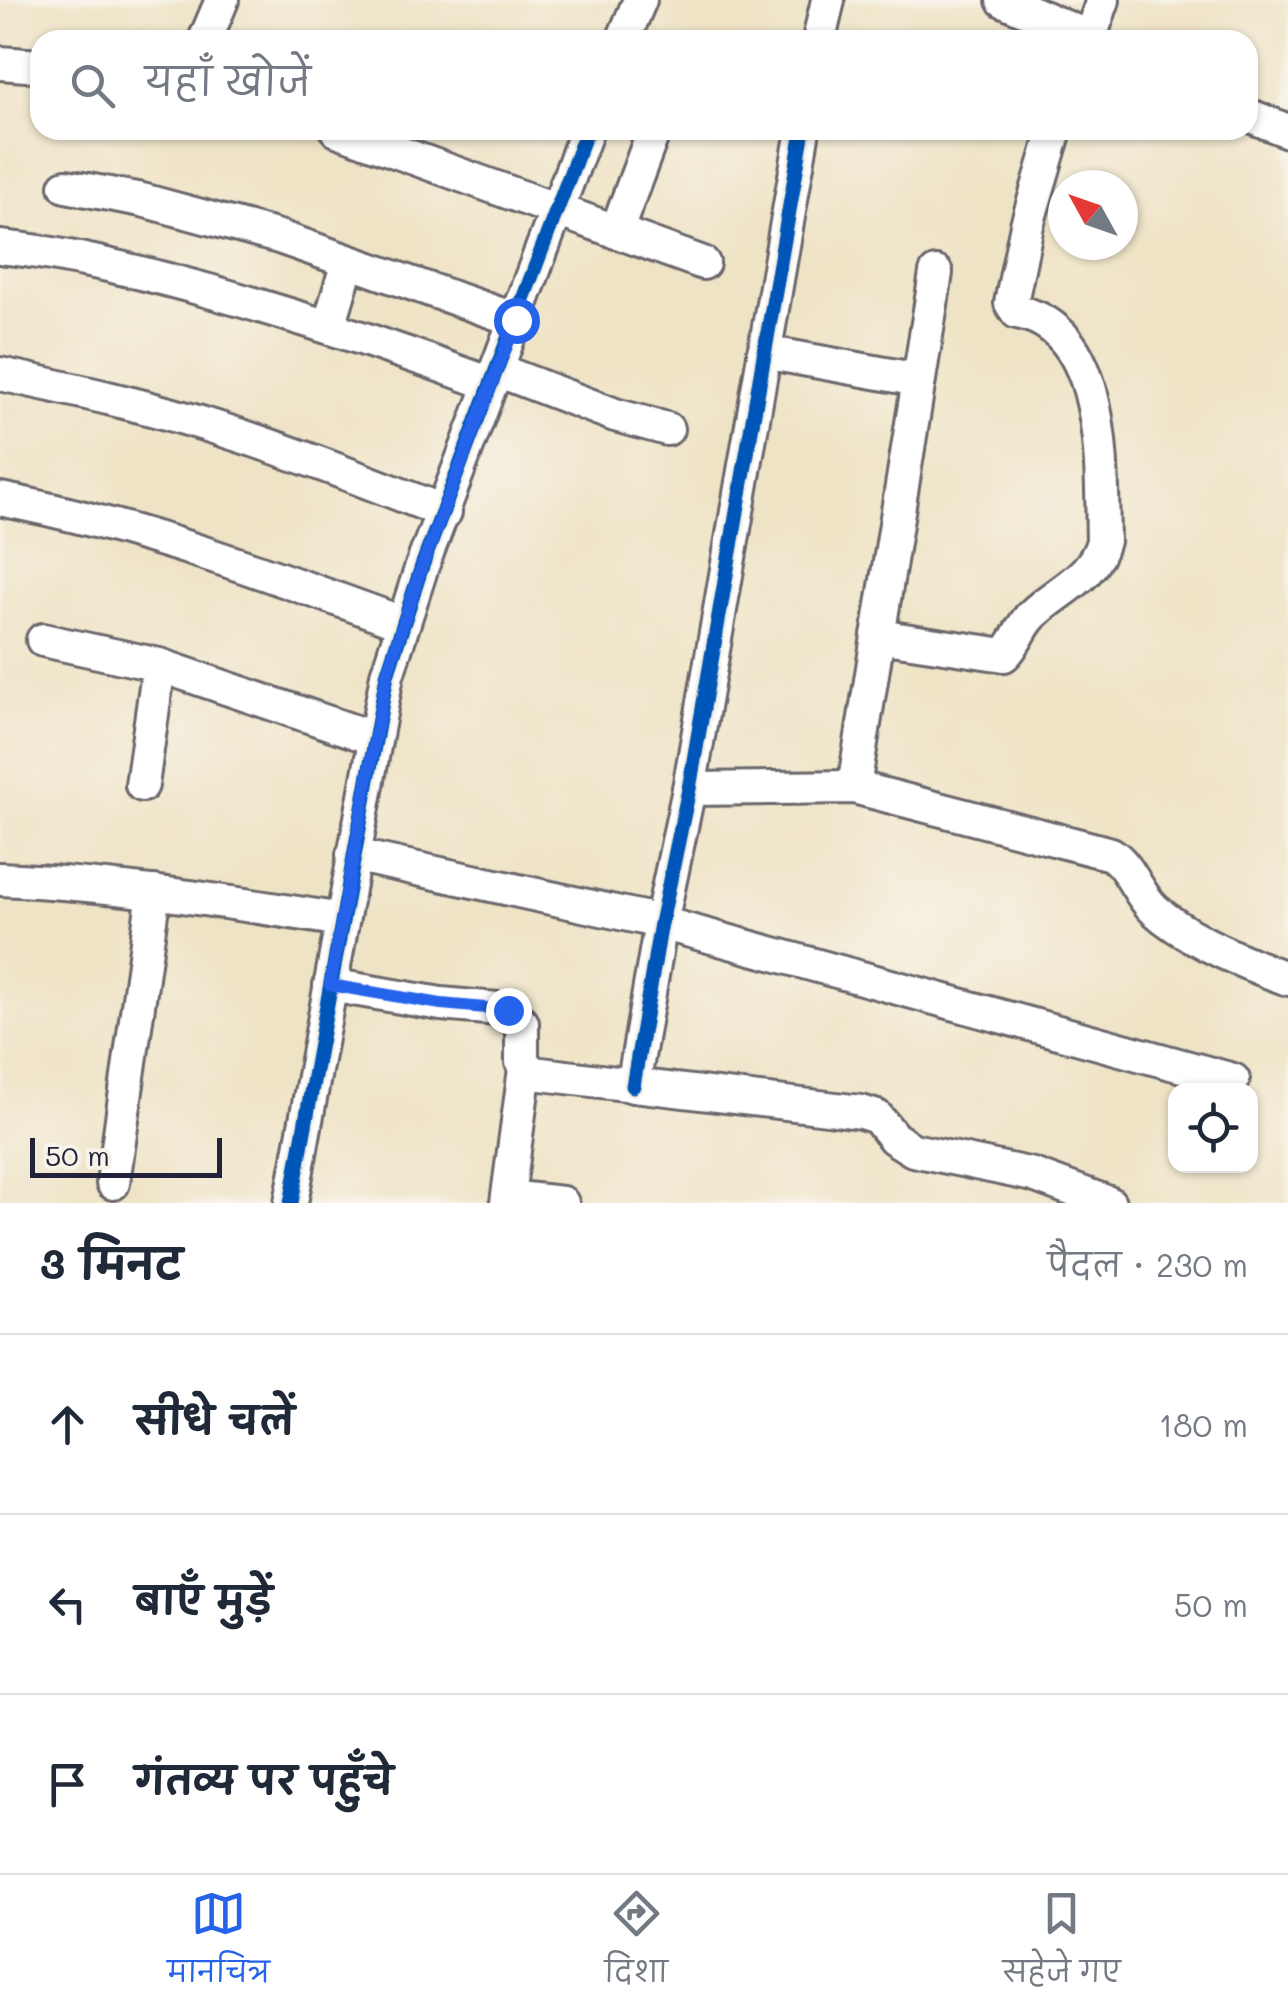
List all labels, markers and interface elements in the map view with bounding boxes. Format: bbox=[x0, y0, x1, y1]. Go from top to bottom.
search box bbox=[30, 30, 1258, 140]
text: यहाँ खोजें bbox=[145, 55, 311, 105]
icon: search bbox=[65, 58, 120, 113]
north arrow bbox=[1048, 170, 1138, 260]
route start bbox=[494, 298, 540, 344]
route end bbox=[486, 988, 532, 1034]
map controls bbox=[1168, 1083, 1258, 1173]
button: locate bbox=[1168, 1083, 1258, 1173]
scale bar bbox=[30, 1133, 222, 1178]
text: 50 m bbox=[45, 1137, 110, 1173]
text: 3 मिनट bbox=[40, 1235, 182, 1290]
text: पैदल · 230 m bbox=[1047, 1243, 1248, 1285]
text: सीधे चलें bbox=[135, 1394, 295, 1444]
icon: ahead bbox=[40, 1397, 95, 1452]
text: 180 m bbox=[1159, 1403, 1248, 1445]
text: बाएँ मुड़ें bbox=[135, 1574, 272, 1624]
icon: left bbox=[40, 1577, 95, 1632]
text: 50 m bbox=[1174, 1583, 1248, 1625]
text: गंतव्य पर पहुँचे bbox=[135, 1754, 393, 1804]
icon: arrive bbox=[40, 1757, 95, 1812]
tab: मानचित्र bbox=[167, 1886, 270, 2003]
tab: दिशा bbox=[605, 1886, 668, 2003]
tab: सहेजे गए bbox=[1003, 1886, 1121, 2003]

